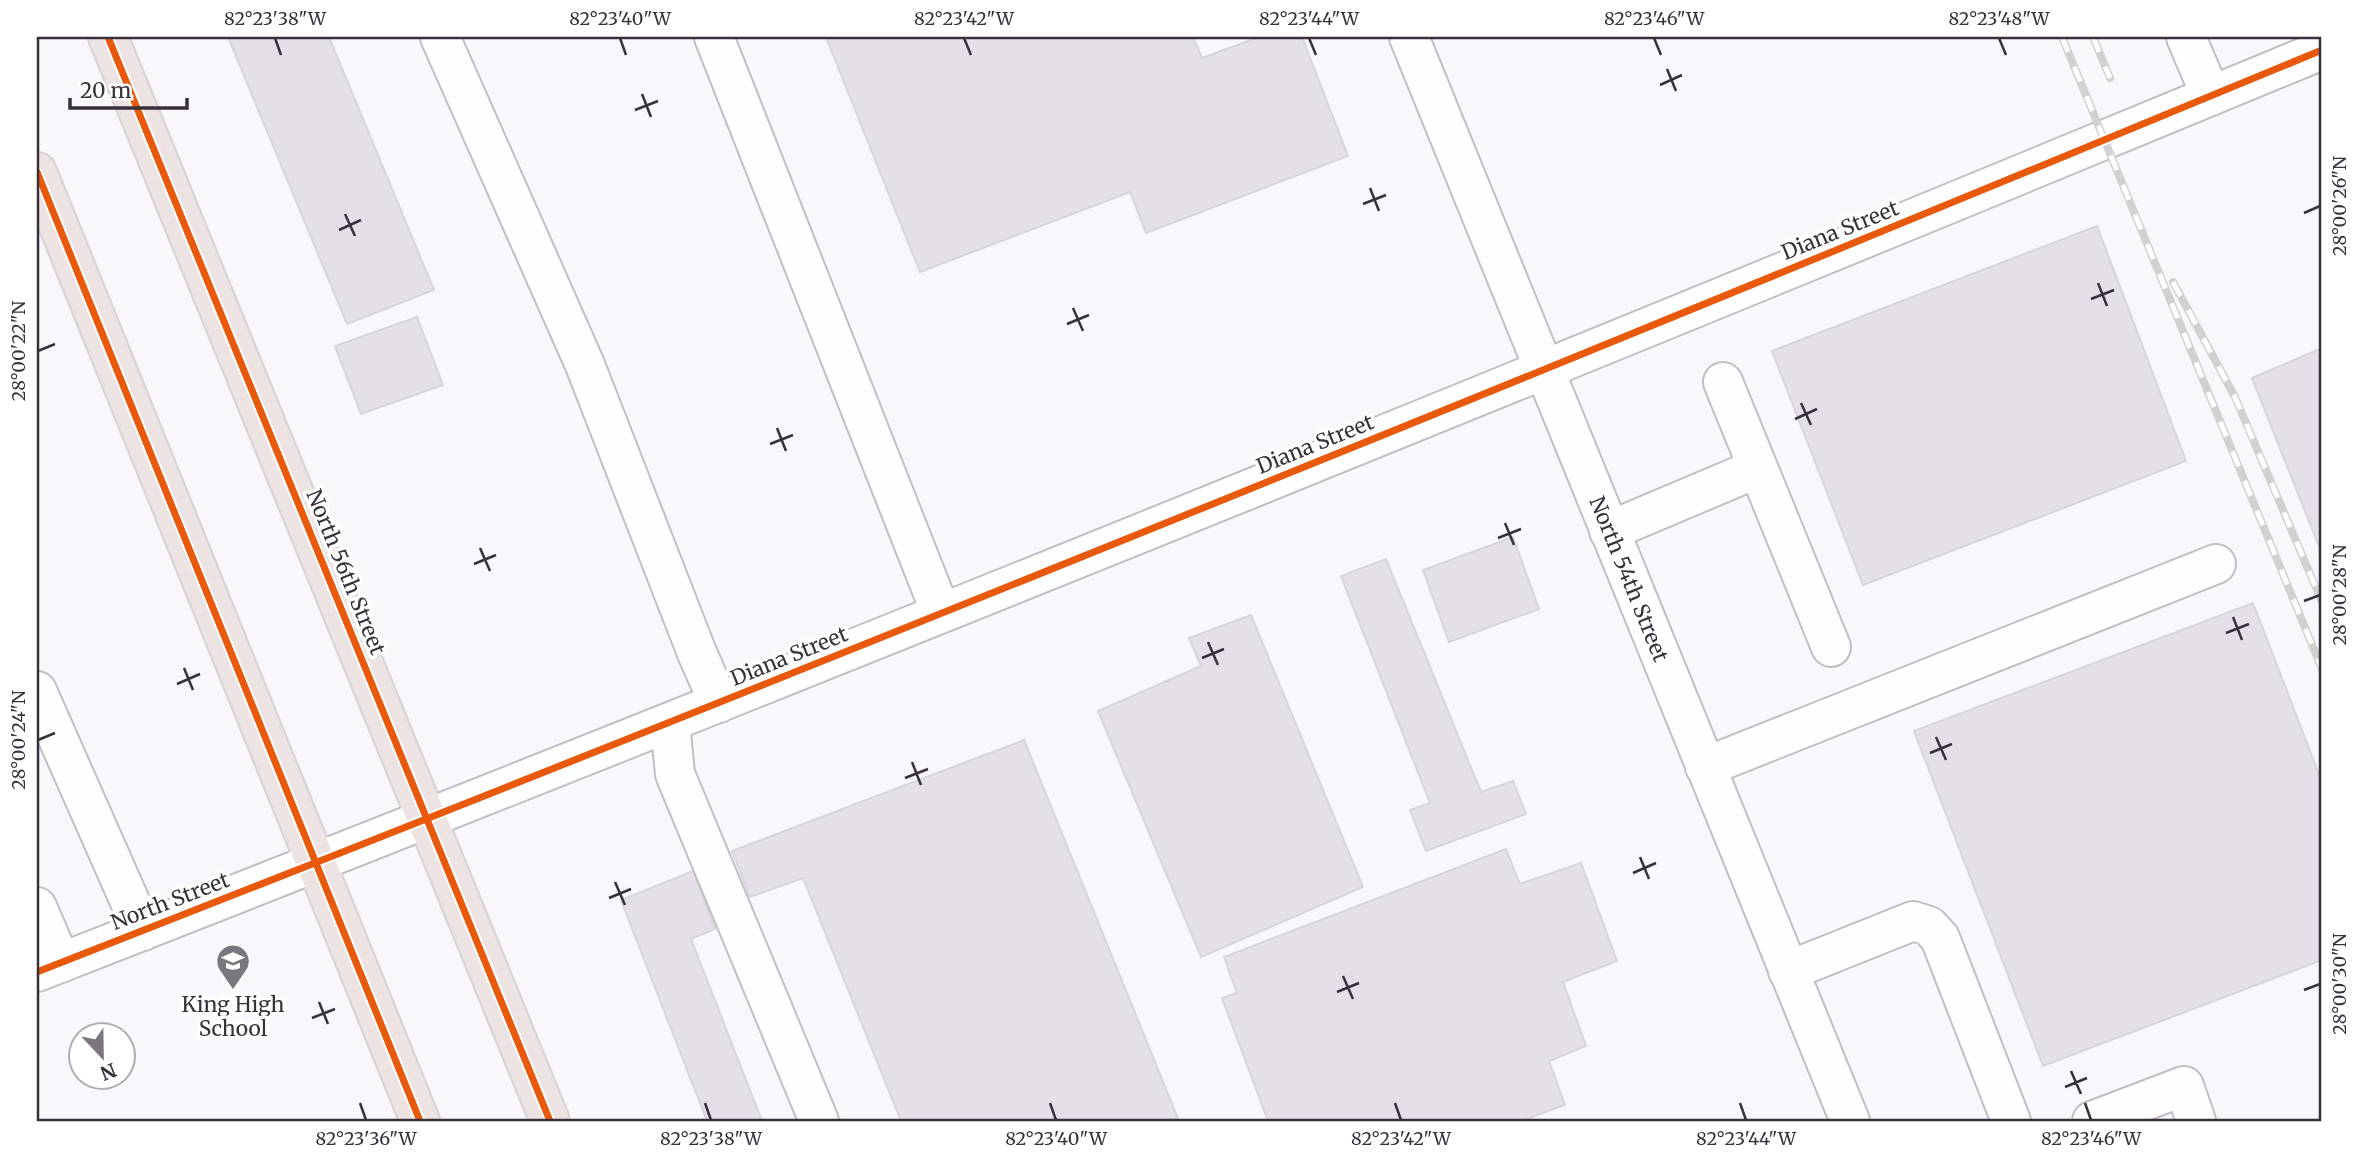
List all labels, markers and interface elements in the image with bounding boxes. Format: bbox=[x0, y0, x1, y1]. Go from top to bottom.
text: 82°23'38"W bbox=[224, 7, 327, 30]
text: 82°23'40"W bbox=[569, 7, 672, 30]
text: 82°23'42"W bbox=[914, 7, 1015, 30]
text: 82°23'44"W bbox=[1259, 7, 1360, 30]
text: 82°23'46"W bbox=[1604, 7, 1705, 30]
text: 82°23'48"W bbox=[1948, 7, 2051, 30]
scale bar bbox=[70, 66, 187, 110]
text: 20 m bbox=[80, 77, 132, 104]
text: 28°00'26"N bbox=[2328, 156, 2351, 256]
street label: Diana Street bbox=[1777, 194, 1903, 266]
text: 28°00'22"N bbox=[7, 301, 30, 401]
street label: Diana Street bbox=[1252, 408, 1378, 480]
street label: North 56th Street bbox=[301, 485, 391, 659]
street label: North 54th Street bbox=[1583, 492, 1675, 666]
text: 28°00'28"N bbox=[2328, 544, 2351, 645]
street label: Diana Street bbox=[726, 620, 852, 692]
text: 28°00'24"N bbox=[7, 690, 30, 790]
street label: North Street bbox=[107, 866, 233, 936]
text: 28°00'30"N bbox=[2328, 933, 2351, 1035]
school or university icon: King High School bbox=[214, 942, 252, 991]
place label: King High School bbox=[182, 991, 285, 1042]
north arrow bbox=[66, 1021, 136, 1092]
text: N bbox=[97, 1058, 120, 1086]
text: 82°23'36"W bbox=[315, 1127, 418, 1150]
text: 82°23'38"W bbox=[660, 1127, 763, 1150]
text: 82°23'40"W bbox=[1005, 1127, 1108, 1150]
text: 82°23'42"W bbox=[1351, 1127, 1452, 1150]
text: 82°23'44"W bbox=[1696, 1127, 1797, 1150]
text: 82°23'46"W bbox=[2041, 1127, 2142, 1150]

